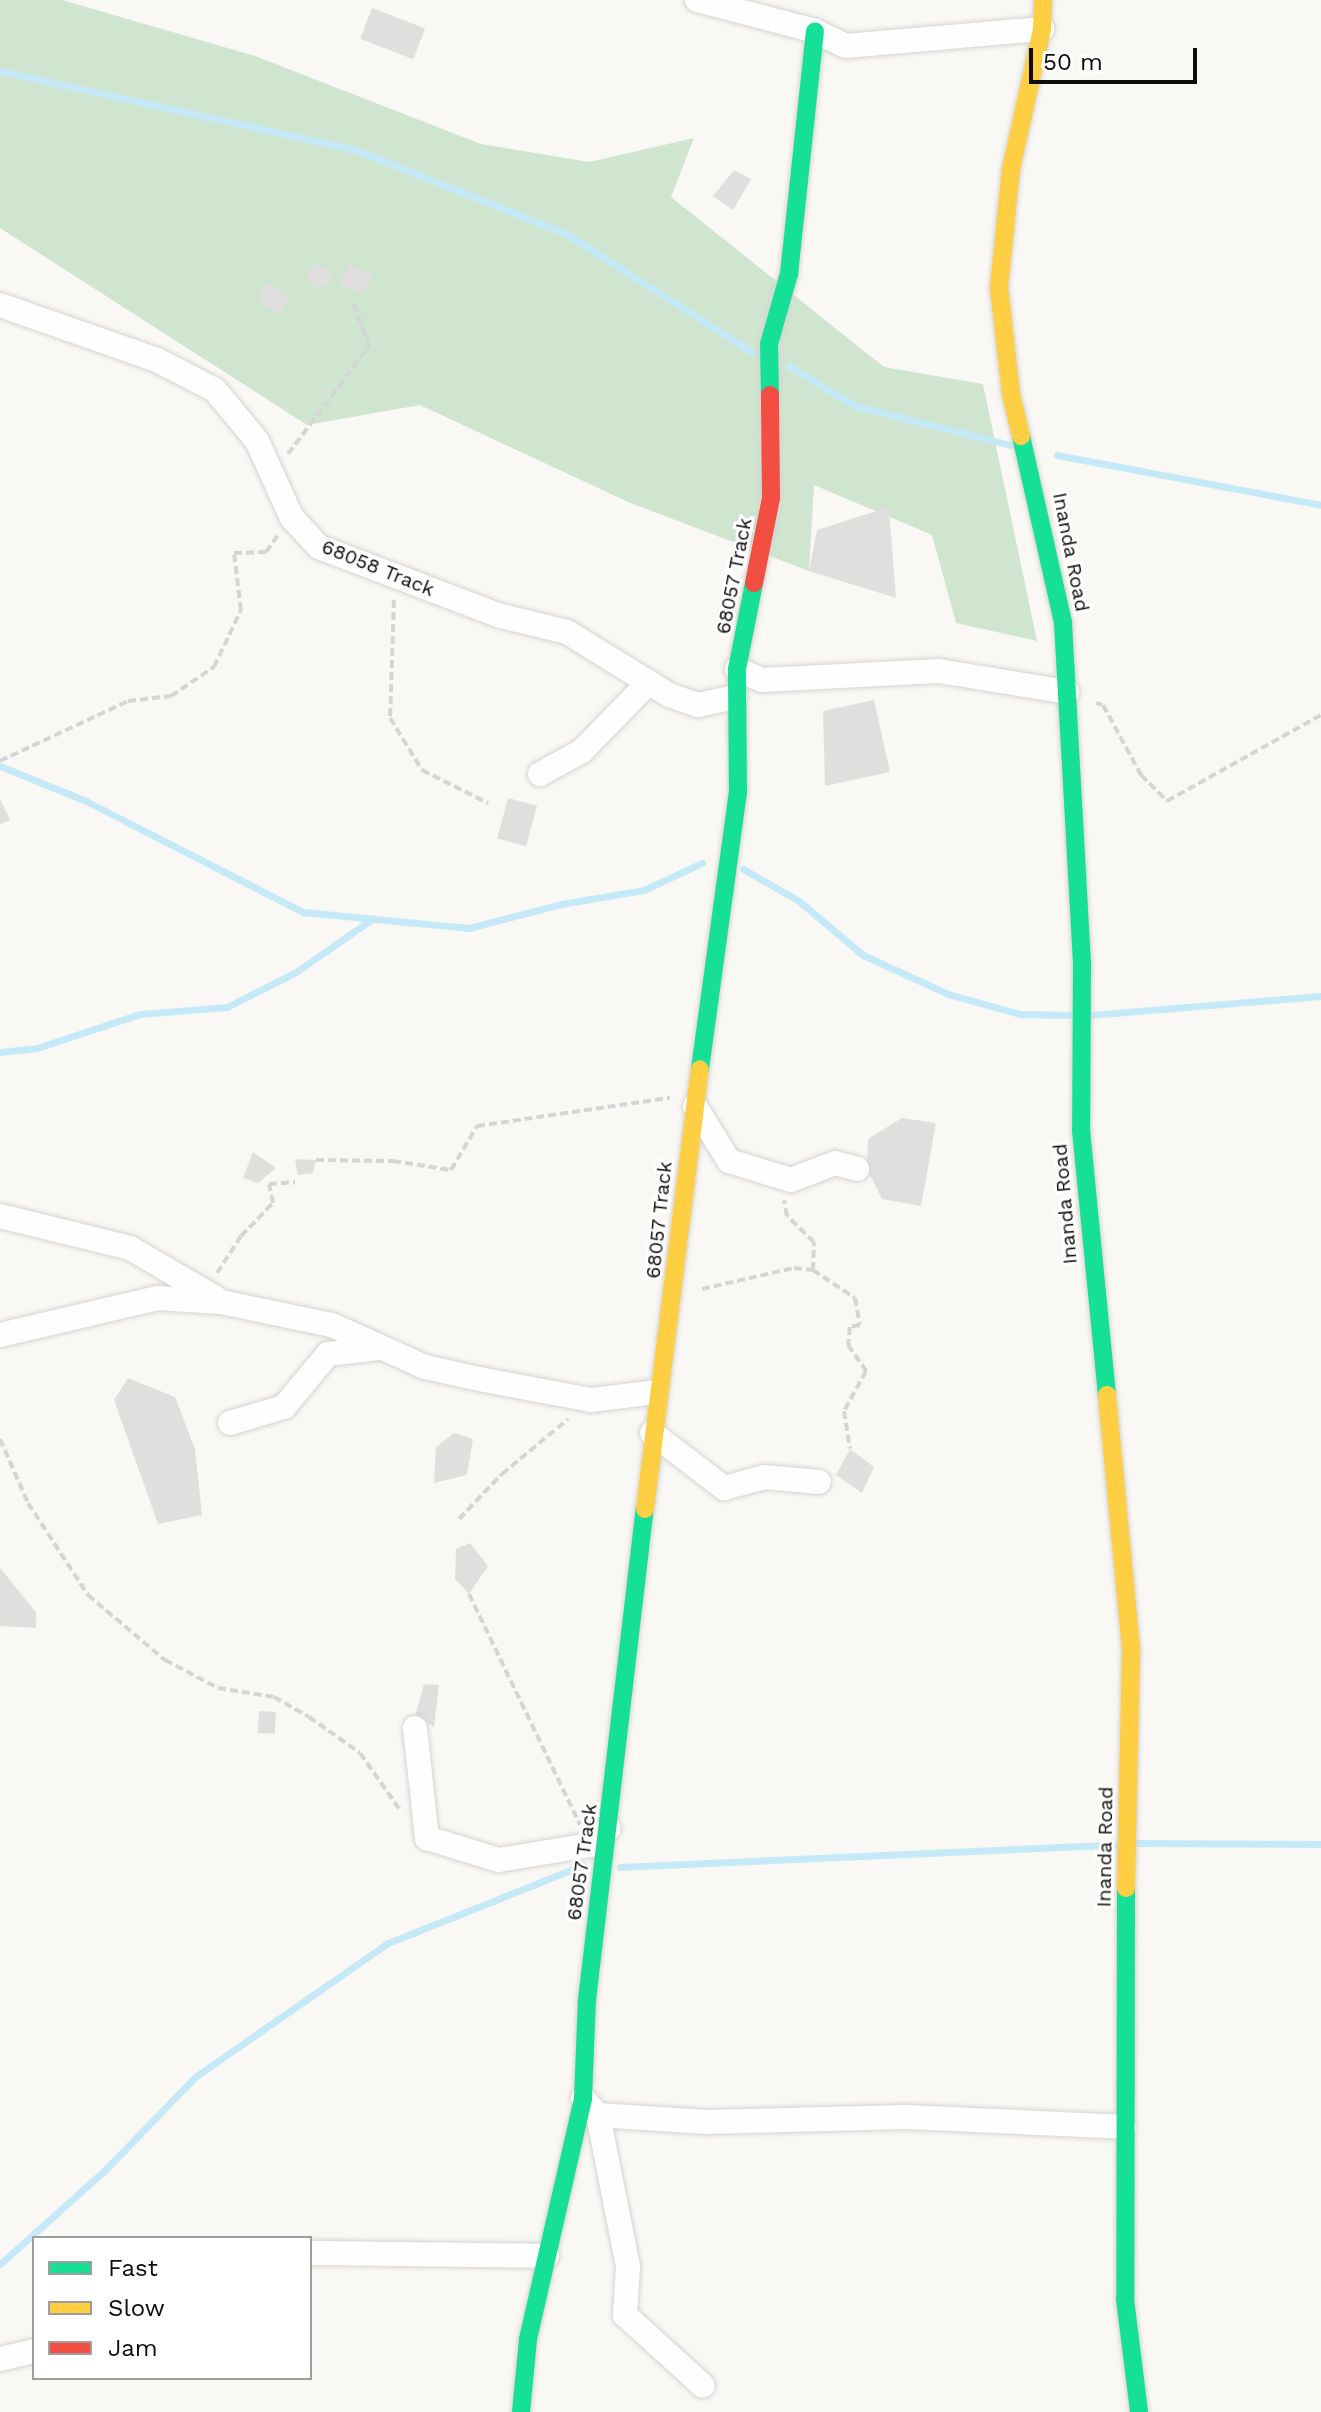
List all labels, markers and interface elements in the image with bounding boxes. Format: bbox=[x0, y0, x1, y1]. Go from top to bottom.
scale bar bbox=[1033, 32, 1201, 82]
text: 50 m bbox=[1043, 48, 1103, 76]
street label: Inanda Road bbox=[1048, 490, 1094, 614]
street label: 68057 Track bbox=[711, 515, 757, 637]
street label: 68058 Track bbox=[318, 534, 438, 602]
street label: Inanda Road bbox=[1048, 1142, 1082, 1266]
street label: 68057 Track bbox=[641, 1160, 677, 1280]
street label: Inanda Road bbox=[1092, 1786, 1118, 1908]
street label: 68057 Track bbox=[562, 1801, 602, 1923]
legend bbox=[32, 2236, 312, 2380]
text: Fast bbox=[108, 2254, 158, 2282]
text: Slow bbox=[108, 2294, 165, 2322]
text: Jam bbox=[108, 2334, 158, 2362]

